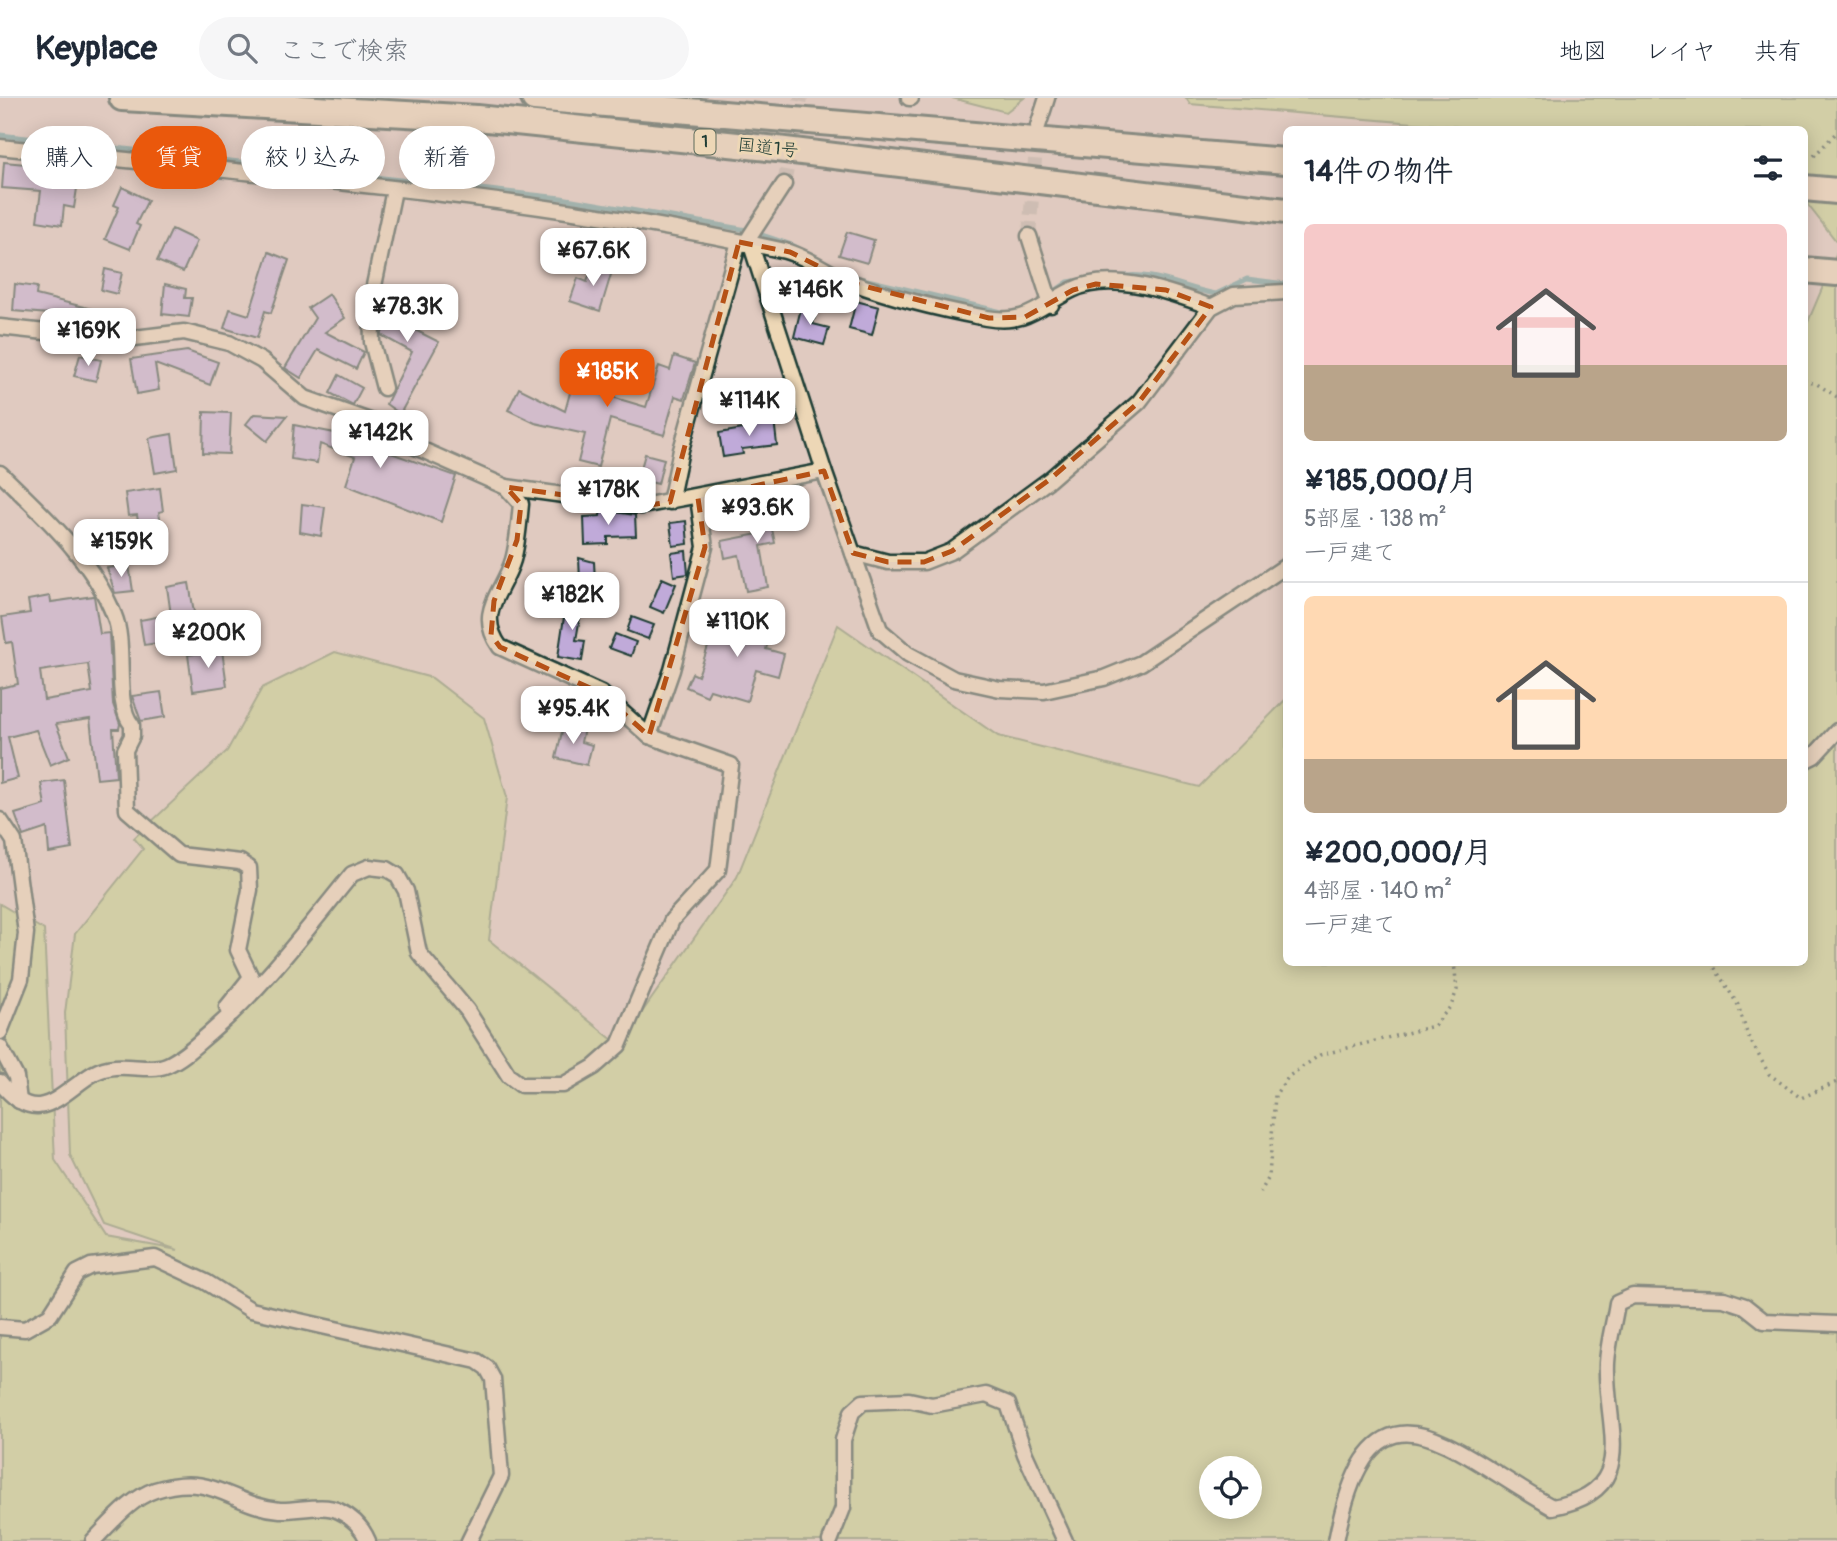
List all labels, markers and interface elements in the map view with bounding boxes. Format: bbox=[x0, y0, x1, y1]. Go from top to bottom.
search box bbox=[199, 17, 689, 80]
text: Keyplace bbox=[35, 28, 157, 69]
icon: search bbox=[223, 29, 261, 67]
text: ここで検索 bbox=[279, 35, 409, 67]
text: 地図 bbox=[1559, 37, 1607, 66]
text: レイヤ bbox=[1645, 37, 1716, 66]
text: 共有 bbox=[1754, 37, 1802, 66]
chip: 購入 bbox=[21, 126, 117, 189]
chip: 賃貸 bbox=[131, 126, 227, 189]
chip: 絞り込み bbox=[241, 126, 385, 189]
chip: 新着 bbox=[399, 126, 495, 189]
road number: 1 bbox=[694, 130, 716, 154]
street label: 国道1号 bbox=[736, 133, 800, 163]
icon: filters bbox=[1749, 149, 1787, 187]
text: 14件の物件 bbox=[1304, 153, 1453, 190]
pin: ¥67.6K bbox=[536, 228, 650, 288]
text: ¥67.6K bbox=[556, 236, 630, 265]
pin: ¥146K bbox=[761, 268, 859, 327]
icon: home bbox=[1483, 270, 1609, 396]
text: ¥146K bbox=[777, 275, 843, 304]
pin: ¥78.3K bbox=[350, 285, 464, 344]
text: ¥78.3K bbox=[371, 292, 443, 321]
pin: ¥169K bbox=[39, 308, 137, 368]
text: ¥169K bbox=[56, 316, 120, 345]
pin: ¥185K bbox=[558, 350, 656, 409]
text: ¥185K bbox=[576, 357, 638, 386]
pin: ¥114K bbox=[700, 378, 798, 438]
text: ¥114K bbox=[718, 386, 780, 415]
pin: ¥142K bbox=[331, 410, 429, 470]
text: ¥142K bbox=[347, 418, 413, 447]
text: ¥185,000/月 bbox=[1304, 462, 1478, 499]
pin: ¥178K bbox=[559, 468, 657, 527]
text: ¥178K bbox=[577, 475, 639, 504]
pin: ¥93.6K bbox=[700, 486, 814, 545]
text: ¥93.6K bbox=[721, 493, 793, 522]
text: 5部屋 · 138 m² bbox=[1304, 504, 1447, 533]
pin: ¥159K bbox=[72, 519, 170, 579]
text: ¥159K bbox=[89, 527, 153, 556]
text: 一戸建て bbox=[1304, 538, 1396, 567]
pin: ¥182K bbox=[523, 573, 621, 632]
text: ¥182K bbox=[540, 580, 604, 609]
pin: ¥110K bbox=[688, 600, 786, 659]
text: ¥110K bbox=[705, 607, 769, 636]
pin: ¥200K bbox=[159, 610, 257, 670]
text: ¥200K bbox=[171, 618, 245, 647]
icon: home bbox=[1483, 642, 1609, 768]
pin: ¥95.4K bbox=[516, 686, 630, 746]
text: ¥95.4K bbox=[537, 694, 609, 723]
text: ¥200,000/月 bbox=[1304, 834, 1492, 871]
text: 4部屋 · 140 m² bbox=[1304, 876, 1452, 905]
text: 一戸建て bbox=[1304, 910, 1396, 939]
map controls bbox=[1199, 1456, 1262, 1519]
button: locate bbox=[1199, 1456, 1262, 1519]

